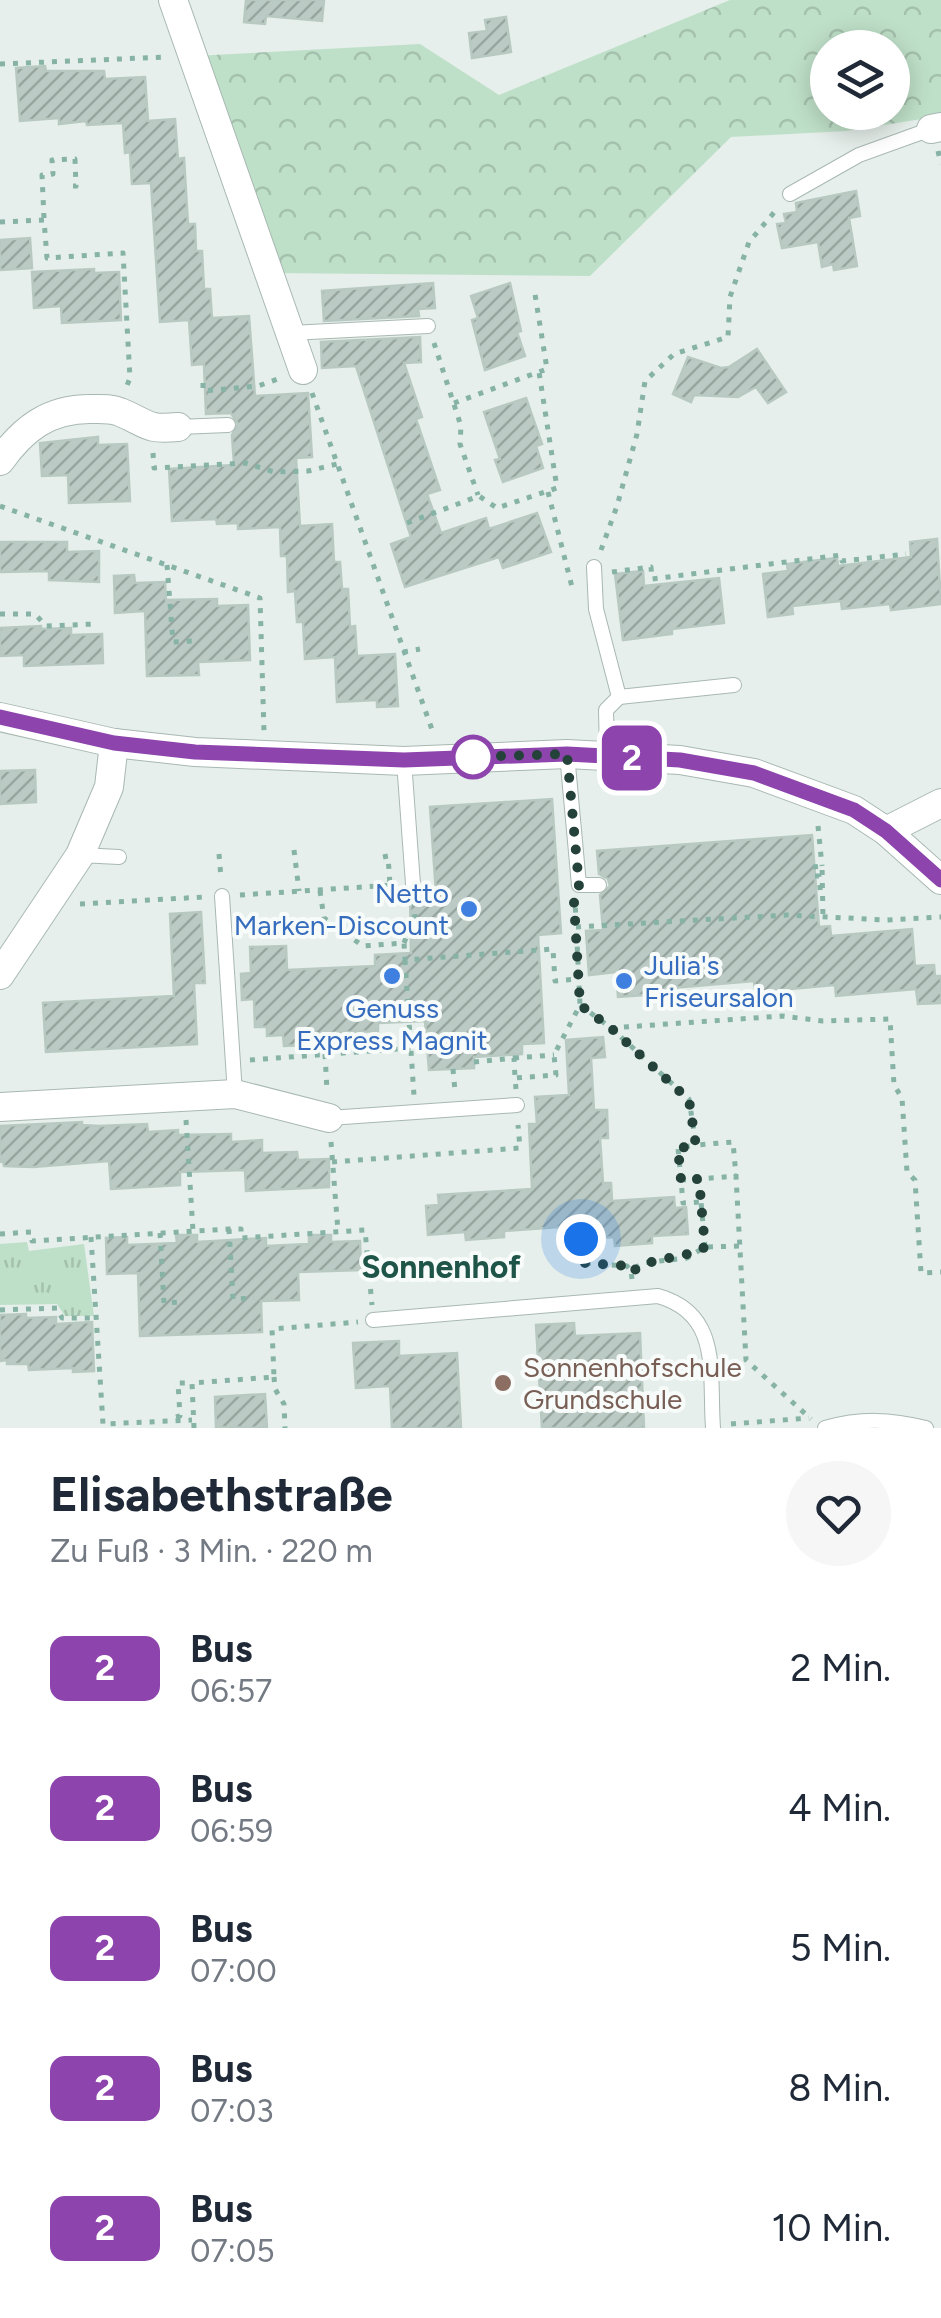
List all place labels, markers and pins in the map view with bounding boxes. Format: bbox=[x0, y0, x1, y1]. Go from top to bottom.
unlabelled marker bbox=[452, 736, 494, 778]
place label: Netto Marken-Discount bbox=[234, 876, 449, 942]
marker: Netto Marken-Discount bbox=[458, 898, 480, 920]
place label: Julia's Friseursalon bbox=[644, 948, 794, 1014]
marker: Genuss Express Magnit bbox=[381, 965, 403, 987]
marker: Julia's Friseursalon bbox=[613, 970, 635, 992]
place label: Genuss Express Magnit bbox=[296, 991, 488, 1057]
place label: Sonnenhofschule Grundschule bbox=[523, 1350, 742, 1416]
marker: Sonnenhofschule Grundschule bbox=[492, 1372, 514, 1394]

